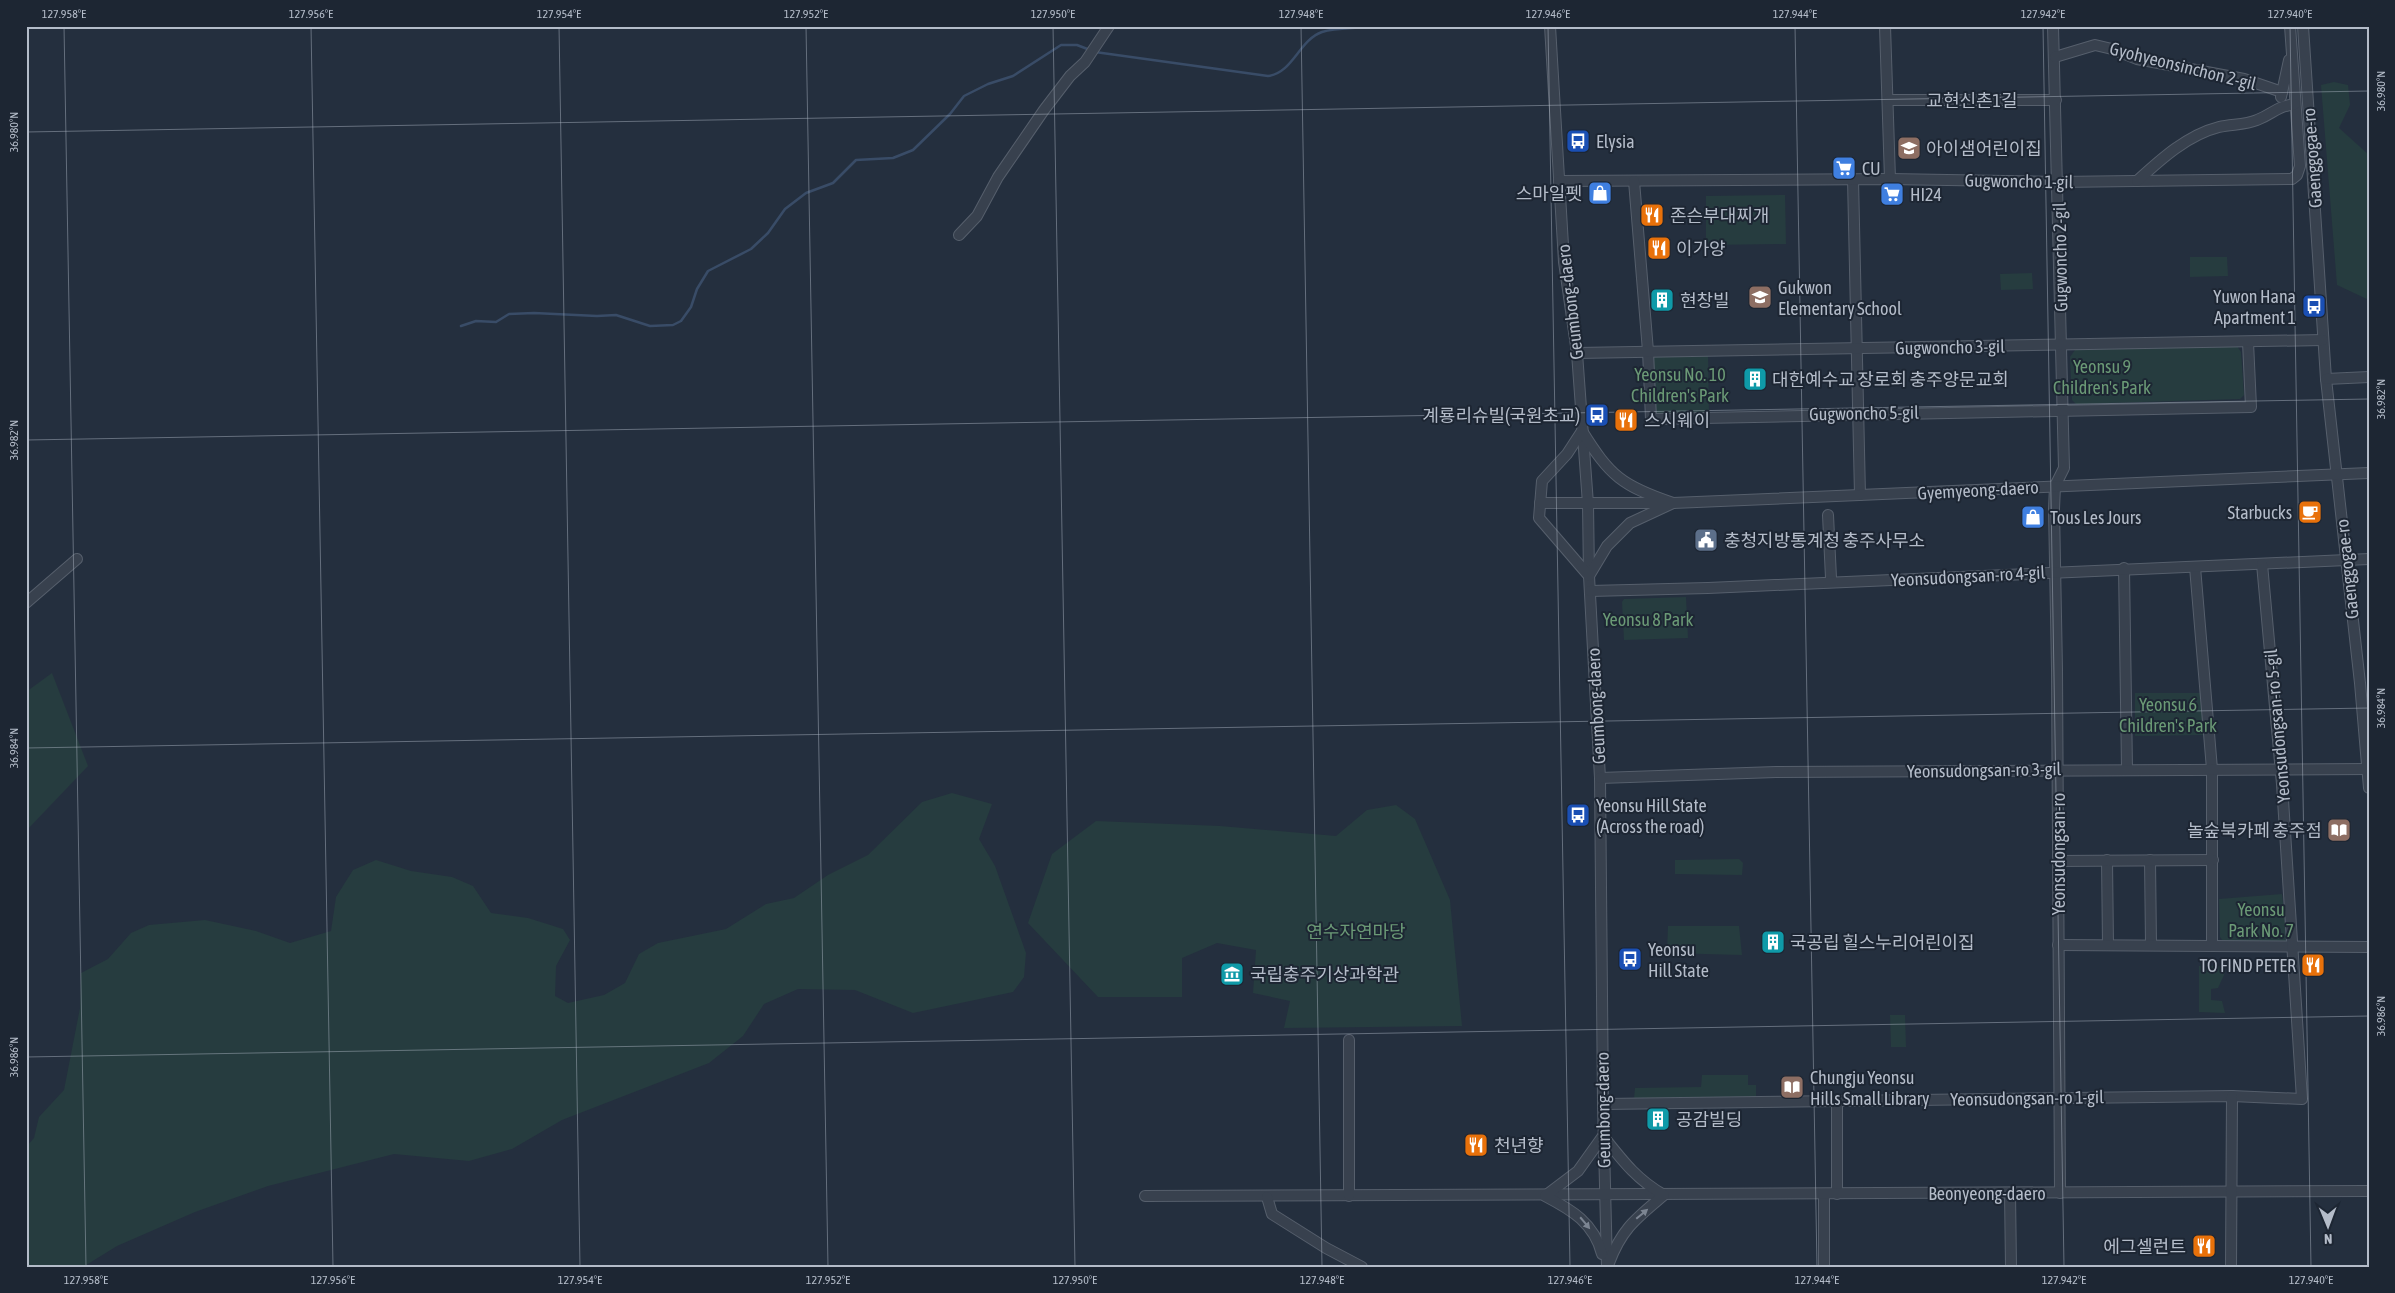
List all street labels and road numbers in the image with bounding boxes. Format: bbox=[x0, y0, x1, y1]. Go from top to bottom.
street label: Gyohyeonsinchon 2-gil bbox=[2108, 38, 2259, 94]
street label: 교현신촌1길 bbox=[1926, 90, 2018, 111]
street label: Gaenggogae-ro bbox=[2298, 107, 2326, 209]
street label: Gugwoncho 1-gil bbox=[1964, 170, 2074, 192]
street label: Gugwoncho 2-gil bbox=[2049, 202, 2071, 312]
street label: Geumbong-daero bbox=[1552, 243, 1588, 361]
street label: Gugwoncho 3-gil bbox=[1895, 336, 2005, 358]
street label: Gugwoncho 5-gil bbox=[1809, 402, 1919, 424]
street label: Gyemyeong-daero bbox=[1917, 476, 2039, 504]
street label: Gaenggogae-ro bbox=[2331, 518, 2363, 620]
street label: Yeonsudongsan-ro 4-gil bbox=[1890, 561, 2046, 591]
street label: Geumbong-daero bbox=[1582, 647, 1610, 765]
street label: Yeonsudongsan-ro 5-gil bbox=[2260, 648, 2294, 804]
street label: Yeonsudongsan-ro 3-gil bbox=[1907, 758, 2062, 782]
street label: Yeonsudongsan-ro bbox=[2048, 793, 2069, 915]
street label: Geumbong-daero bbox=[1591, 1052, 1615, 1168]
street label: Yeonsudongsan-ro 1-gil bbox=[1950, 1086, 2104, 1110]
street label: Beonyeong-daero bbox=[1928, 1183, 2046, 1204]

